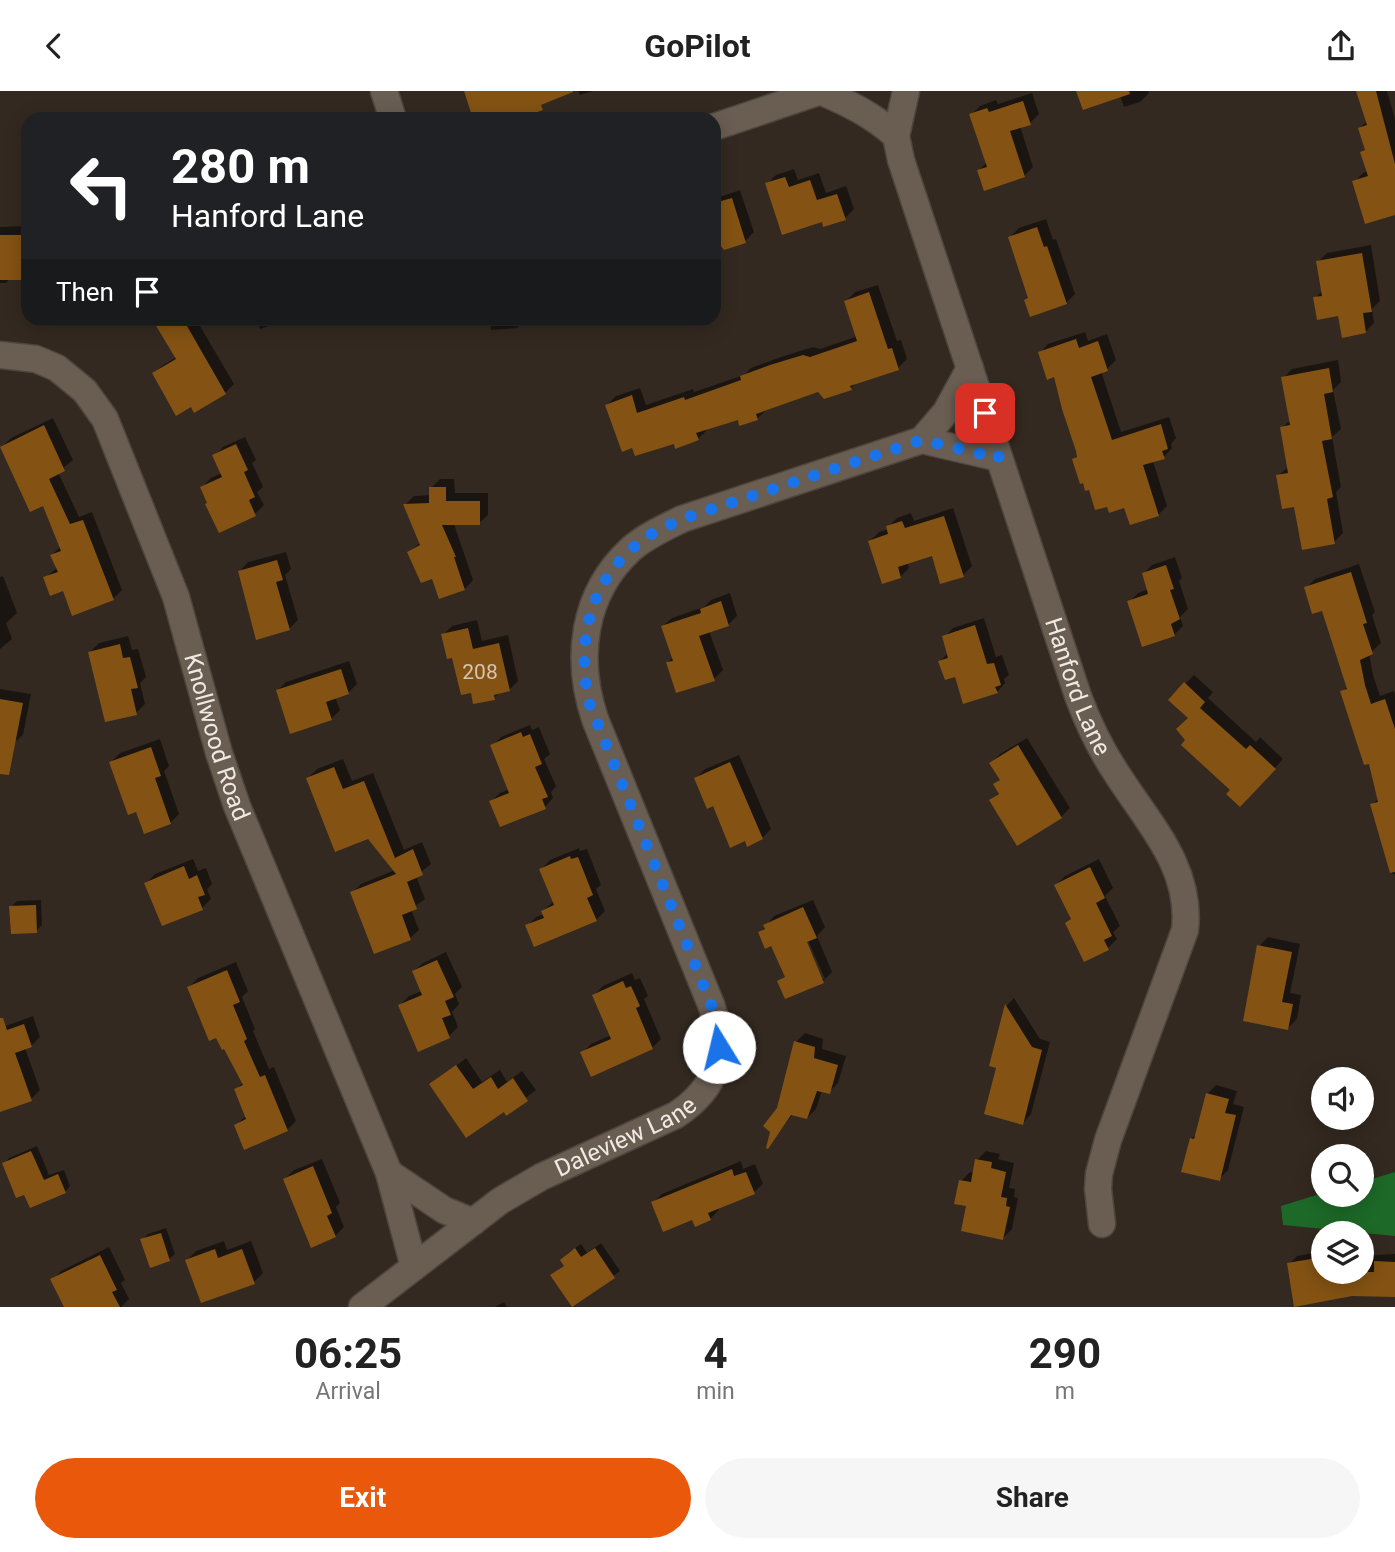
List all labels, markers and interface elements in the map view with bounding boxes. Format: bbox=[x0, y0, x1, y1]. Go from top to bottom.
icon: back bbox=[35, 27, 73, 65]
text: GoPilot bbox=[644, 27, 751, 65]
icon: share bbox=[1322, 27, 1360, 65]
text: 280 m bbox=[171, 138, 310, 195]
icon: left bbox=[56, 140, 147, 231]
text: Hanford Lane bbox=[171, 197, 364, 235]
icon: arrive bbox=[128, 273, 166, 311]
text: Then bbox=[56, 277, 114, 307]
pin bbox=[955, 383, 1015, 443]
icon: arrive bbox=[966, 394, 1004, 432]
street label: Hanford Lane bbox=[1039, 614, 1117, 760]
street label: Knollwood Road bbox=[178, 650, 256, 825]
house number: 208 bbox=[462, 660, 498, 684]
position arrow bbox=[682, 1010, 756, 1084]
map controls bbox=[1311, 1067, 1374, 1284]
button: sound bbox=[1311, 1067, 1374, 1130]
street label: Daleview Lane bbox=[550, 1091, 702, 1183]
button: search bbox=[1311, 1144, 1374, 1207]
button: layers bbox=[1311, 1221, 1374, 1284]
text: 06:25 bbox=[294, 1329, 402, 1378]
text: 4 bbox=[703, 1329, 728, 1378]
text: 290 bbox=[1029, 1329, 1101, 1378]
text: Arrival bbox=[315, 1378, 381, 1405]
text: min bbox=[696, 1378, 735, 1405]
text: m bbox=[1055, 1378, 1075, 1405]
button: Exit bbox=[35, 1458, 691, 1538]
button: Share bbox=[705, 1458, 1360, 1538]

